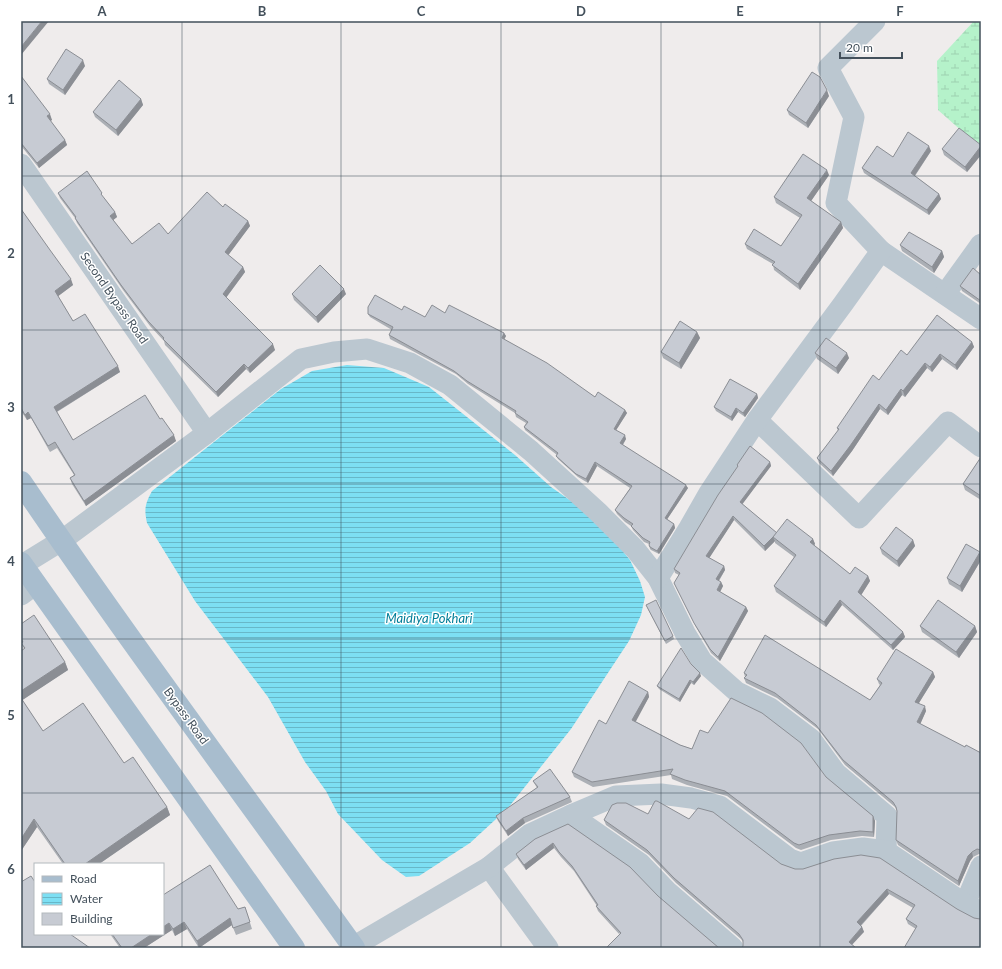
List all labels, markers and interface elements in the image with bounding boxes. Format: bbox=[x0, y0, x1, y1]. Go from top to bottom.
text: A bbox=[96, 3, 107, 19]
text: B bbox=[258, 3, 267, 19]
text: C bbox=[417, 3, 426, 19]
text: D bbox=[576, 3, 586, 19]
text: E bbox=[736, 3, 744, 19]
text: F bbox=[896, 3, 904, 19]
scale bar bbox=[840, 34, 902, 60]
text: 20 m bbox=[846, 40, 873, 55]
text: 1 bbox=[7, 91, 15, 107]
text: 2 bbox=[7, 245, 15, 261]
street label: Second Bypass Road bbox=[77, 249, 152, 346]
text: 3 bbox=[7, 399, 15, 415]
text: 4 bbox=[7, 553, 15, 569]
water label: Maidiya Pokhari bbox=[385, 610, 473, 626]
street label: Bypass Road bbox=[161, 684, 212, 747]
text: 5 bbox=[7, 707, 15, 723]
text: 6 bbox=[7, 861, 15, 877]
legend bbox=[34, 863, 164, 935]
text: Road bbox=[70, 871, 97, 886]
text: Water bbox=[70, 891, 103, 906]
text: Building bbox=[70, 911, 113, 926]

